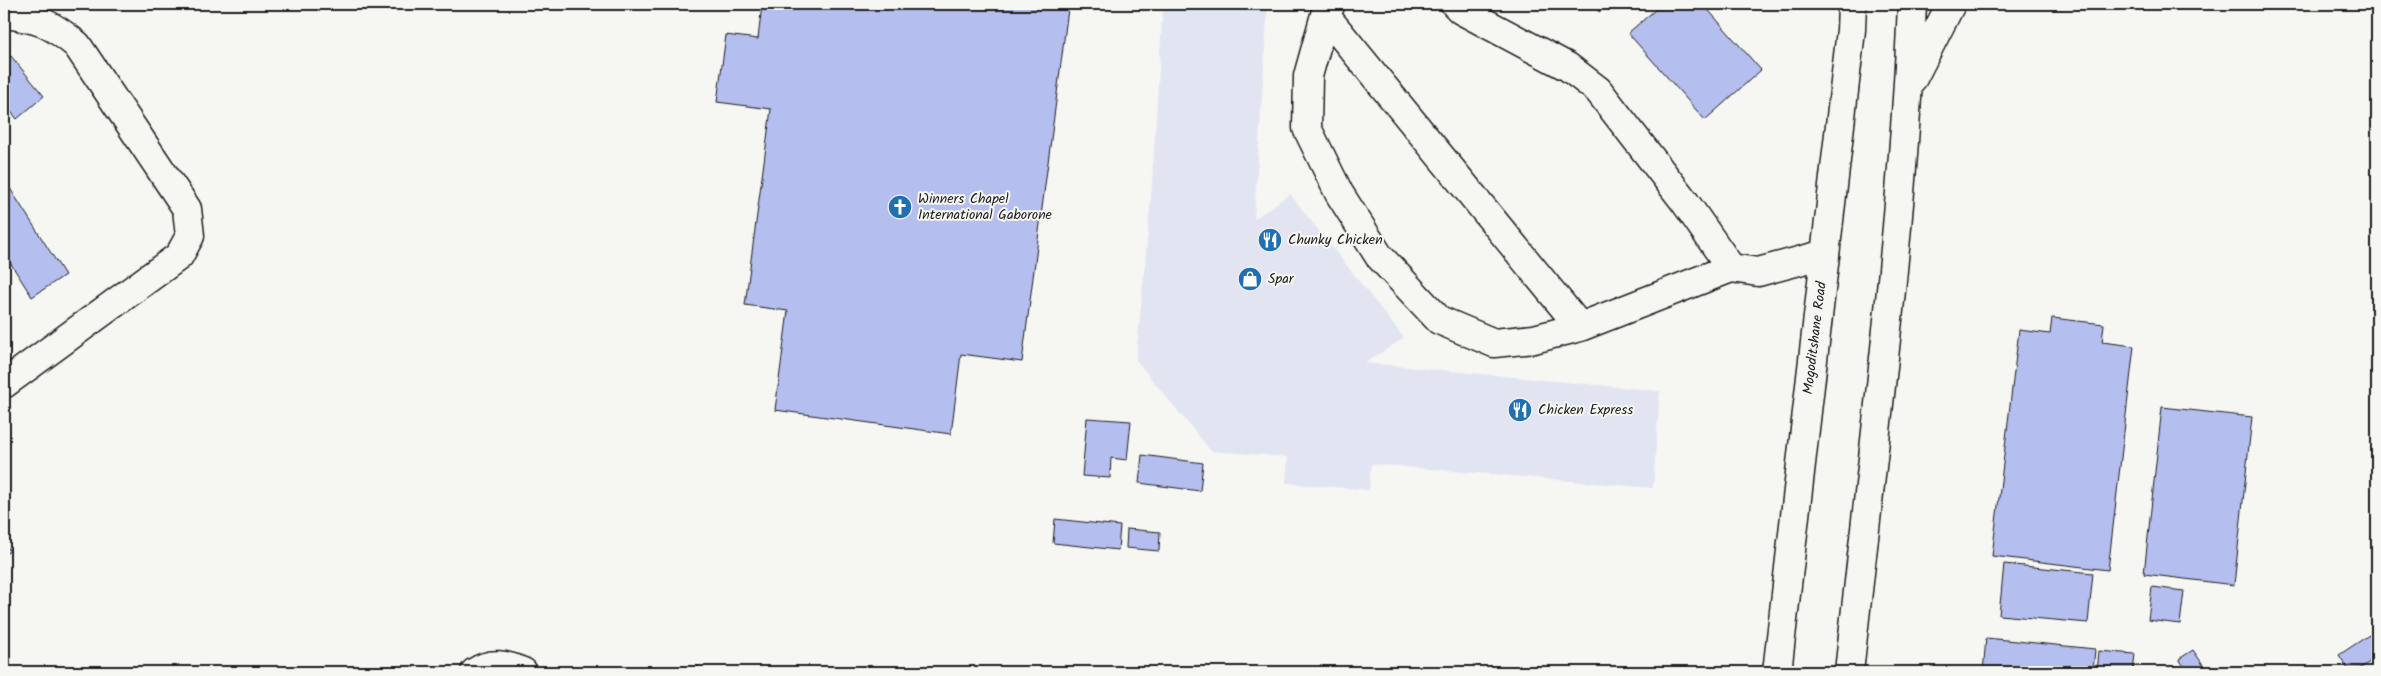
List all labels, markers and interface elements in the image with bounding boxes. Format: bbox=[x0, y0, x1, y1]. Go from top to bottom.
place label: Winners Chapel International Gaborone bbox=[918, 188, 1053, 226]
church icon: Winners Chapel International Gaborone bbox=[887, 194, 913, 220]
restaurant icon: Chunky Chicken bbox=[1257, 227, 1283, 253]
place label: Chunky Chicken bbox=[1288, 229, 1383, 251]
shop icon: Spar bbox=[1237, 266, 1263, 292]
place label: Spar bbox=[1268, 268, 1295, 290]
street label: Mogoditshane Road bbox=[1797, 279, 1833, 396]
restaurant icon: Chicken Express bbox=[1507, 397, 1533, 423]
place label: Chicken Express bbox=[1538, 399, 1633, 421]

